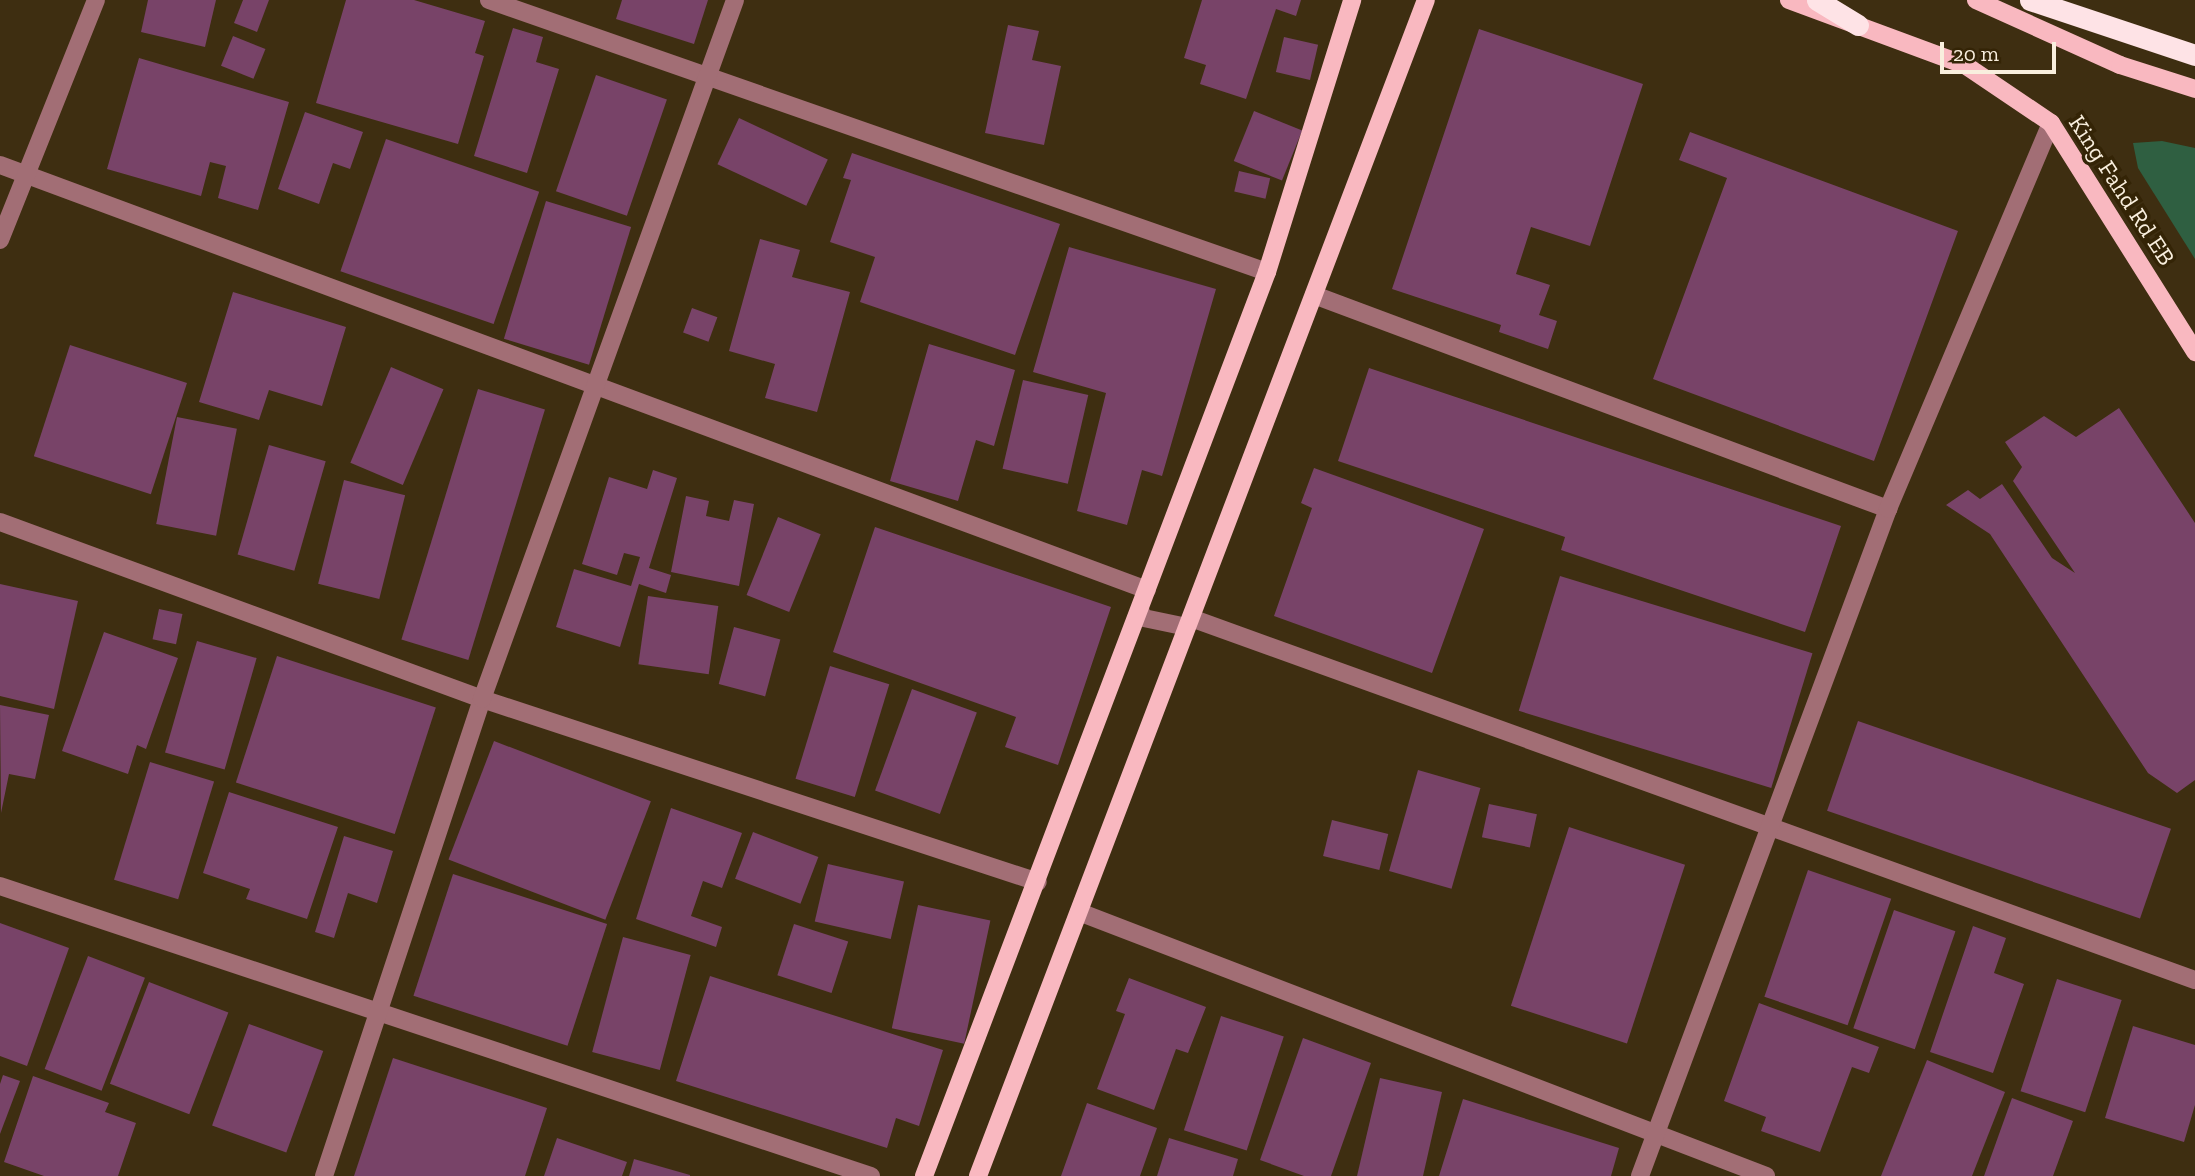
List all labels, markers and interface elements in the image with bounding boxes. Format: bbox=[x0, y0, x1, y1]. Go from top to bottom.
scale bar bbox=[1943, 28, 2058, 72]
text: 20 m bbox=[1953, 41, 1999, 66]
street label: King Fahd Rd EB bbox=[2063, 110, 2181, 270]

